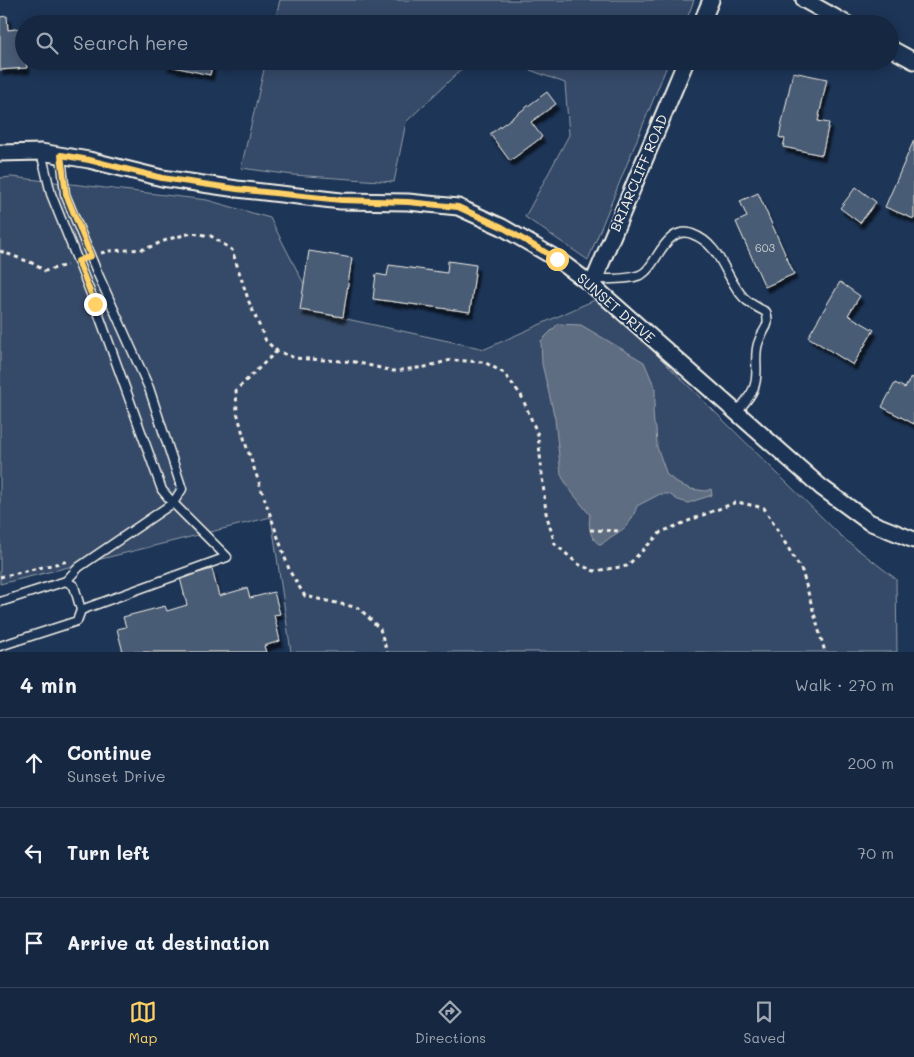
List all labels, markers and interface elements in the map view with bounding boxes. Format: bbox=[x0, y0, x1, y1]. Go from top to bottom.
search box bbox=[15, 15, 899, 70]
icon: search bbox=[33, 29, 61, 57]
text: Search here bbox=[73, 30, 189, 55]
street label: BRIARCLIFF ROAD bbox=[605, 111, 672, 234]
house number: 603 bbox=[755, 240, 775, 255]
route start bbox=[546, 248, 569, 271]
street label: SUNSET DRIVE bbox=[573, 268, 659, 347]
route end bbox=[84, 293, 107, 316]
text: 4 min bbox=[20, 671, 77, 698]
text: Walk · 270 m bbox=[795, 674, 894, 695]
text: Continue bbox=[67, 740, 152, 765]
icon: ahead bbox=[20, 749, 48, 777]
text: 200 m bbox=[847, 752, 894, 773]
text: Sunset Drive bbox=[67, 765, 166, 786]
icon: left bbox=[20, 839, 48, 867]
text: Turn left bbox=[67, 840, 150, 865]
text: 70 m bbox=[857, 842, 894, 863]
icon: arrive bbox=[20, 929, 48, 957]
text: Arrive at destination bbox=[67, 930, 270, 955]
tab: Map bbox=[129, 998, 157, 1047]
tab: Directions bbox=[415, 998, 486, 1047]
tab: Saved bbox=[744, 998, 785, 1047]

